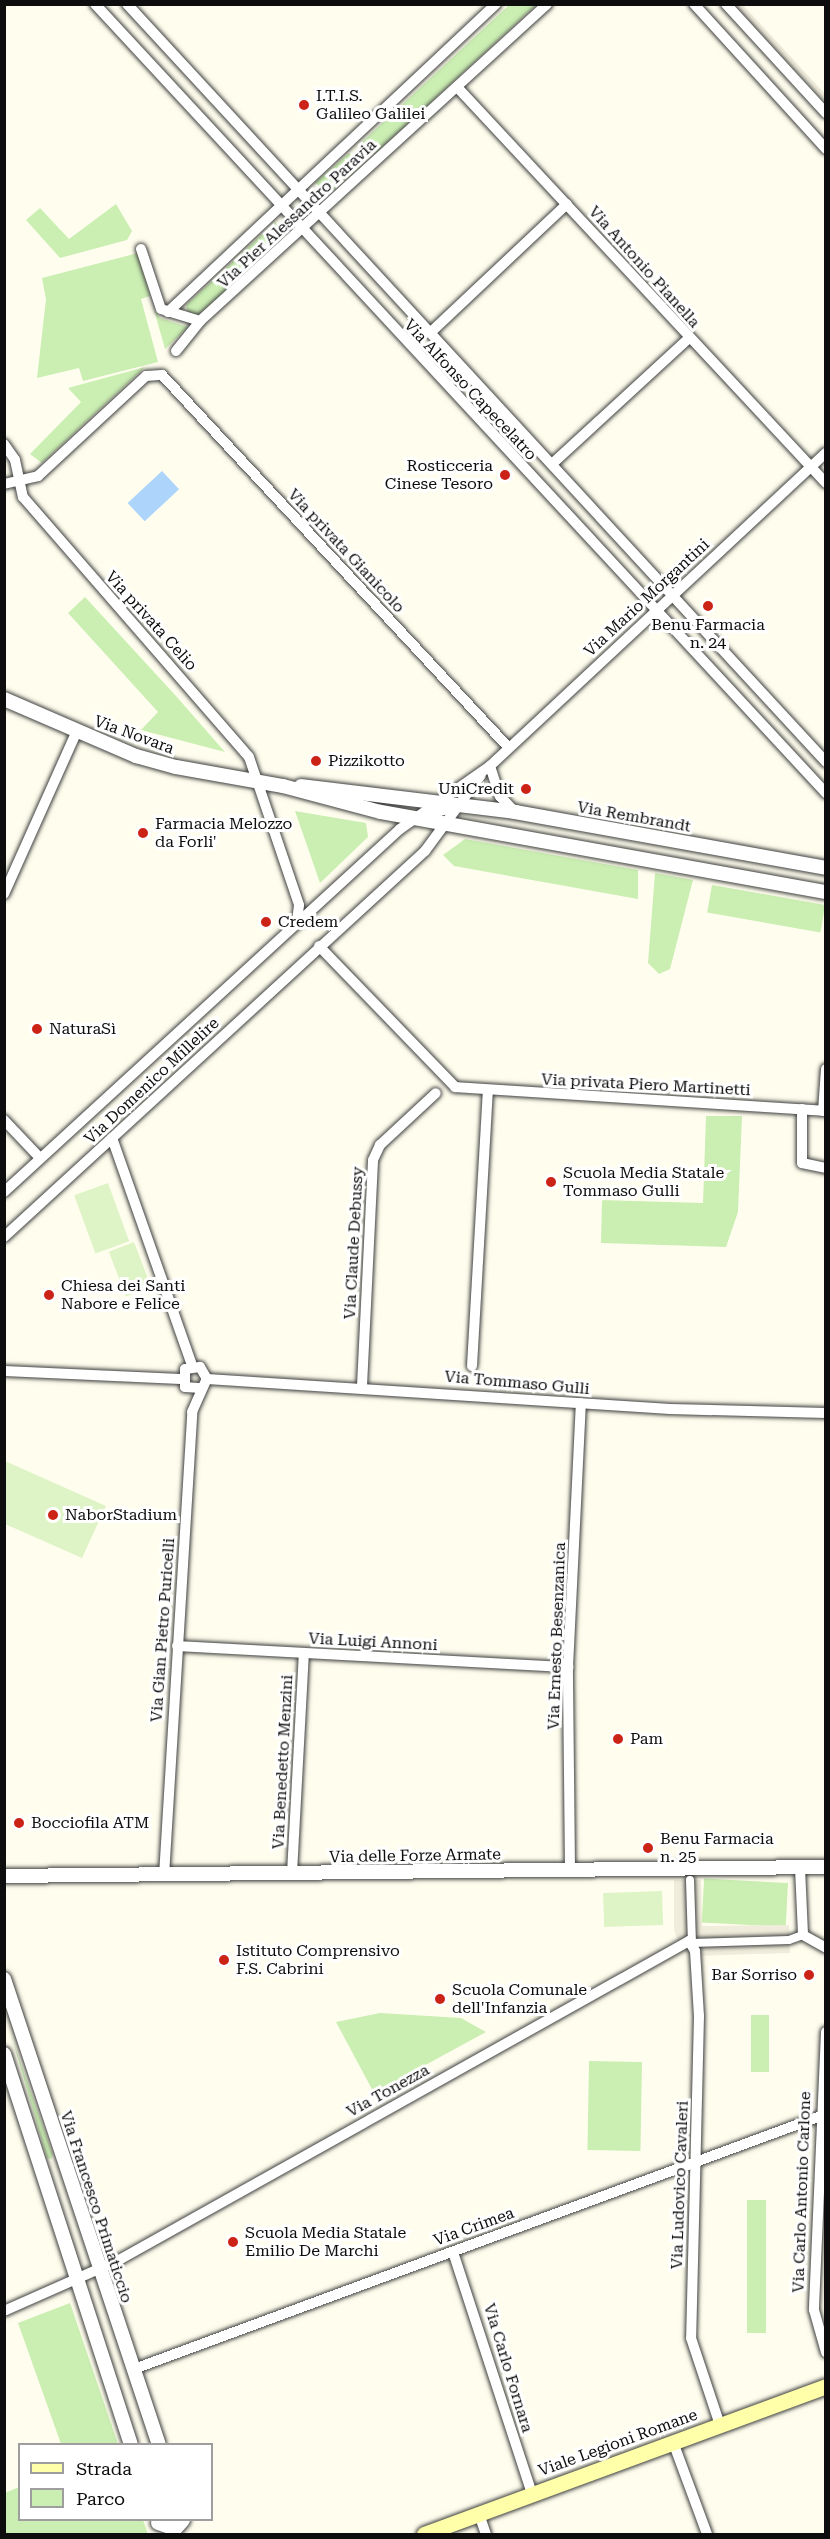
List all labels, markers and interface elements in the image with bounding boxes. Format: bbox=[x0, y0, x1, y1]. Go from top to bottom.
place label: I.T.I.S. Galileo Galilei bbox=[316, 86, 425, 124]
marker: I.T.I.S. Galileo Galilei bbox=[297, 98, 311, 112]
street label: Via Pier Alessandro Paravia bbox=[214, 135, 380, 293]
street label: Via Antonio Pianella bbox=[584, 202, 704, 332]
street label: Via Alfonso Capecelatro bbox=[400, 316, 540, 464]
place label: Rosticceria Cinese Tesoro bbox=[385, 456, 493, 494]
marker: Rosticceria Cinese Tesoro bbox=[498, 468, 512, 482]
street label: Via privata Gianicolo bbox=[284, 485, 408, 617]
street label: Via Mario Morgantini bbox=[581, 535, 713, 661]
street label: Via privata Celio bbox=[101, 567, 201, 675]
marker: Benu Farmacia n. 24 bbox=[701, 599, 715, 613]
place label: Benu Farmacia n. 24 bbox=[651, 615, 765, 653]
street label: Via Novara bbox=[91, 712, 177, 758]
place label: Pizzikotto bbox=[328, 751, 405, 771]
marker: Pizzikotto bbox=[309, 754, 323, 768]
place label: UniCredit bbox=[438, 779, 514, 799]
marker: UniCredit bbox=[519, 782, 533, 796]
street label: Via Rembrandt bbox=[576, 798, 692, 836]
place label: Farmacia Melozzo da Forli' bbox=[155, 814, 292, 852]
marker: Farmacia Melozzo da Forli' bbox=[136, 826, 150, 840]
place label: Credem bbox=[278, 912, 338, 932]
marker: Credem bbox=[259, 915, 273, 929]
street label: Via Domenico Millelire bbox=[81, 1014, 223, 1148]
place label: NaturaSì bbox=[49, 1019, 116, 1039]
marker: NaturaSì bbox=[30, 1022, 44, 1036]
street label: Via privata Piero Martinetti bbox=[541, 1070, 751, 1100]
place label: Scuola Media Statale Tommaso Gulli bbox=[563, 1163, 724, 1201]
street label: Via Claude Debussy bbox=[340, 1166, 368, 1320]
marker: Scuola Media Statale Tommaso Gulli bbox=[544, 1175, 558, 1189]
place label: Chiesa dei Santi Nabore e Felice bbox=[61, 1276, 185, 1314]
marker: Chiesa dei Santi Nabore e Felice bbox=[42, 1288, 56, 1302]
street label: Via Tommaso Gulli bbox=[444, 1367, 590, 1399]
place label: NaborStadium bbox=[65, 1505, 177, 1525]
marker: NaborStadium bbox=[46, 1508, 60, 1522]
street label: Via Gian Pietro Puricelli bbox=[147, 1537, 179, 1723]
street label: Via Ernesto Besenzanica bbox=[544, 1542, 570, 1730]
street label: Via Luigi Annoni bbox=[308, 1629, 438, 1655]
street label: Via Benedetto Menzini bbox=[269, 1674, 297, 1850]
place label: Pam bbox=[630, 1729, 663, 1749]
marker: Pam bbox=[611, 1732, 625, 1746]
place label: Bocciofila ATM bbox=[31, 1813, 149, 1833]
marker: Bocciofila ATM bbox=[12, 1816, 26, 1830]
place label: Benu Farmacia n. 25 bbox=[660, 1829, 774, 1867]
marker: Benu Farmacia n. 25 bbox=[641, 1841, 655, 1855]
street label: Via delle Forze Armate bbox=[329, 1845, 501, 1867]
place label: Istituto Comprensivo F.S. Cabrini bbox=[236, 1941, 400, 1979]
marker: Istituto Comprensivo F.S. Cabrini bbox=[217, 1953, 231, 1967]
place label: Bar Sorriso bbox=[711, 1965, 797, 1985]
marker: Bar Sorriso bbox=[802, 1968, 816, 1982]
place label: Scuola Comunale dell'Infanzia bbox=[452, 1980, 587, 2018]
marker: Scuola Comunale dell'Infanzia bbox=[433, 1992, 447, 2006]
street label: Via Tonezza bbox=[343, 2060, 433, 2122]
street label: Via Carlo Antonio Carlone bbox=[789, 2091, 815, 2293]
street label: Via Ludovico Cavaleri bbox=[667, 2100, 693, 2270]
street label: Via Francesco Primaticcio bbox=[56, 2108, 136, 2306]
street label: Via Crimea bbox=[431, 2204, 517, 2250]
place label: Scuola Media Statale Emilio De Marchi bbox=[245, 2223, 406, 2261]
marker: Scuola Media Statale Emilio De Marchi bbox=[226, 2235, 240, 2249]
street label: Via Carlo Fornara bbox=[479, 2301, 537, 2435]
street label: Viale Legioni Romane bbox=[536, 2405, 700, 2481]
legend bbox=[18, 2443, 213, 2521]
text: Strada bbox=[76, 2458, 132, 2479]
text: Parco bbox=[76, 2488, 125, 2509]

